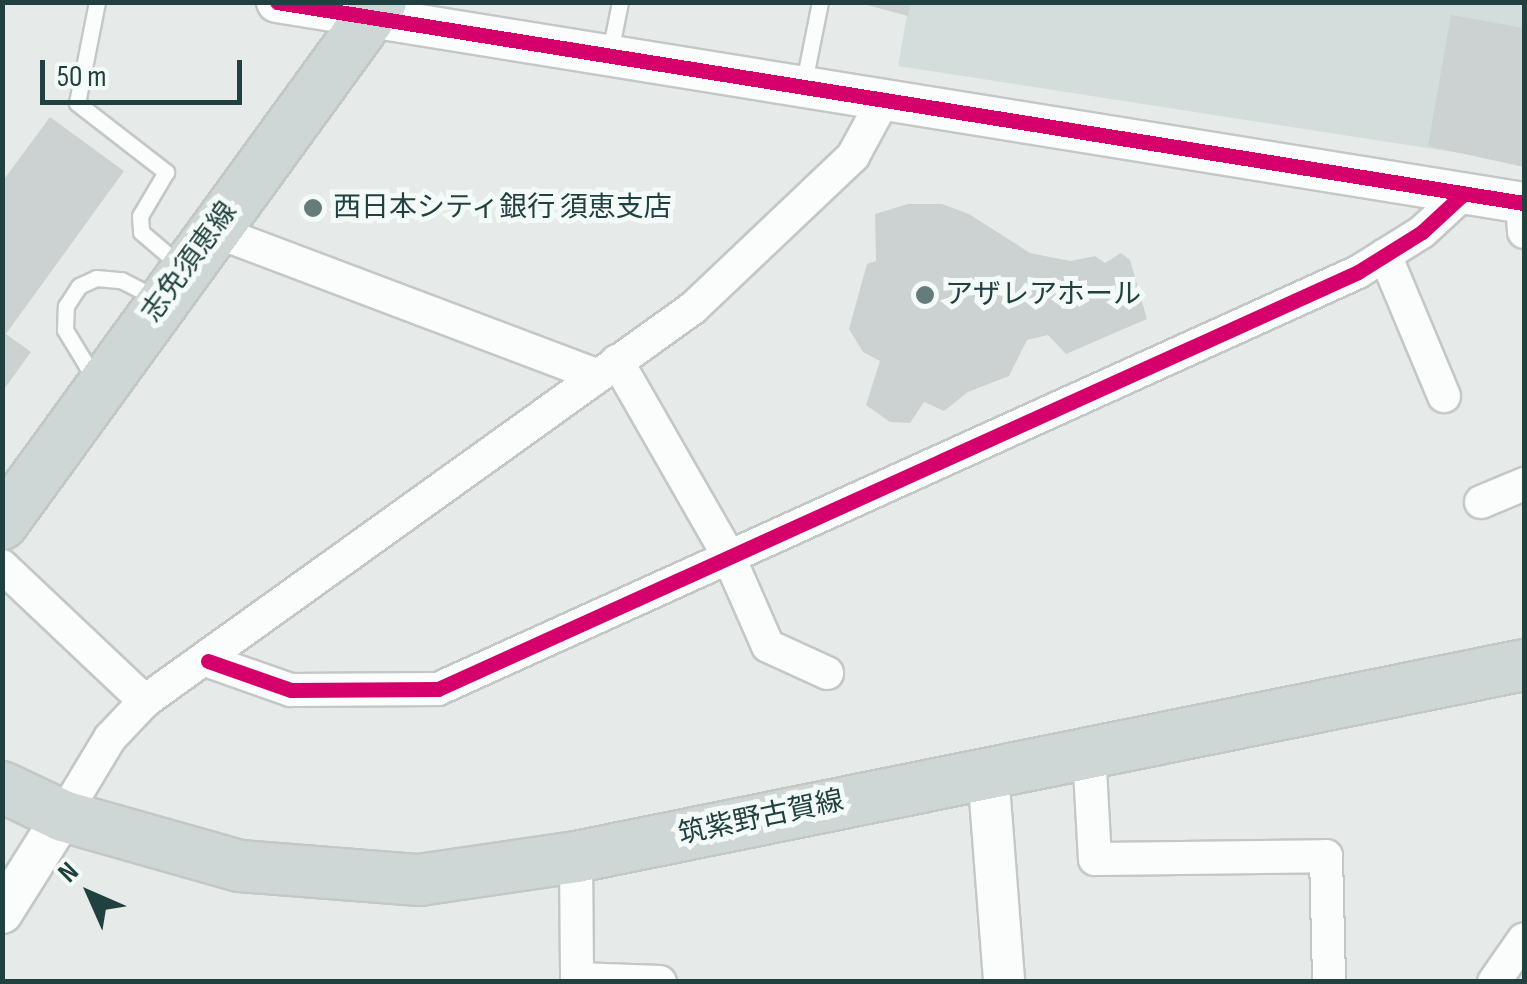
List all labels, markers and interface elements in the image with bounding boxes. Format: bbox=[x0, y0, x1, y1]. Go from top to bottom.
scale bar bbox=[45, 40, 248, 102]
text: 50 m bbox=[57, 59, 106, 95]
place label: 西日本シティ銀行 須恵支店 bbox=[333, 191, 673, 225]
street label: 志免須恵線 bbox=[135, 195, 245, 329]
marker: 西日本シティ銀行 須恵支店 bbox=[302, 197, 324, 219]
place label: アザレアホール bbox=[945, 278, 1141, 312]
marker: アザレアホール bbox=[914, 284, 936, 306]
street label: 筑紫野古賀線 bbox=[675, 784, 847, 852]
north arrow bbox=[40, 844, 140, 944]
text: N bbox=[51, 855, 85, 889]

